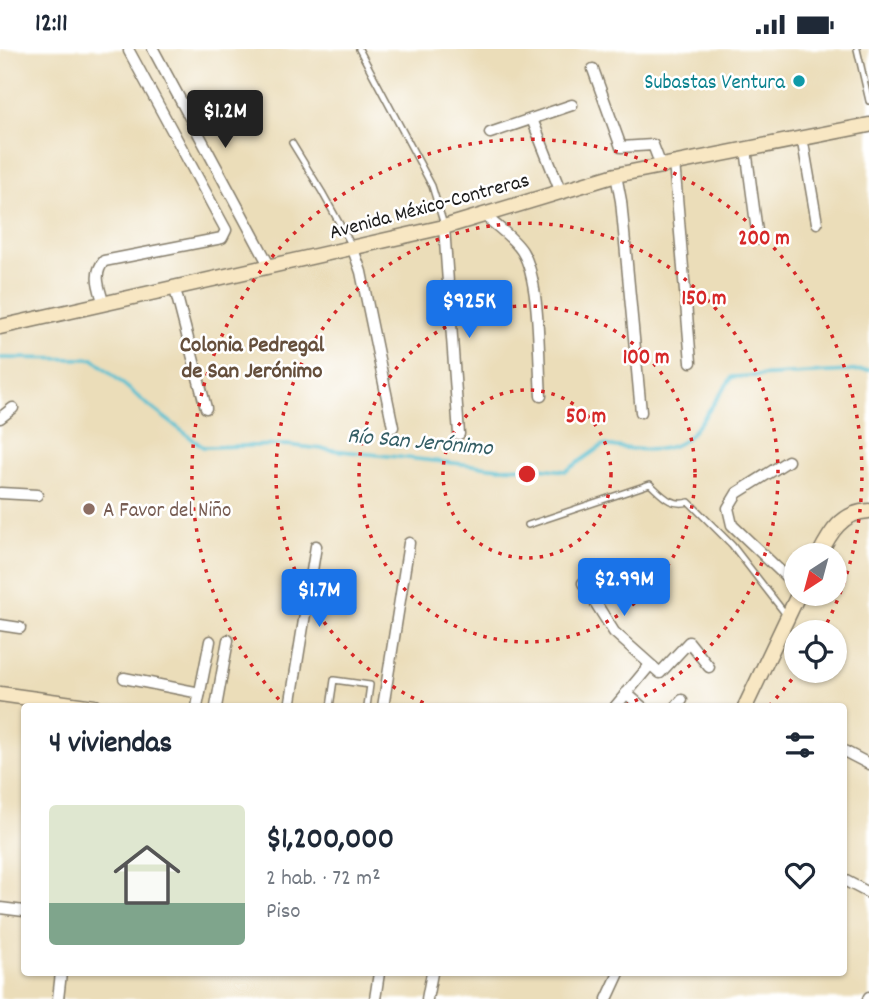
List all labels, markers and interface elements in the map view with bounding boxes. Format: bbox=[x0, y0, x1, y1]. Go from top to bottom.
text: 12:11 bbox=[35, 6, 68, 43]
place label: Subastas Ventura bbox=[644, 69, 786, 99]
marker: Subastas Ventura bbox=[791, 73, 807, 89]
pin: $1.2M bbox=[176, 91, 274, 150]
text: $1.2M bbox=[203, 96, 247, 129]
street label: Avenida México-Contreras bbox=[326, 167, 533, 249]
text: 200 m bbox=[738, 225, 790, 255]
pin: $925K bbox=[420, 281, 518, 340]
text: 150 m bbox=[681, 285, 727, 315]
text: $925K bbox=[442, 286, 496, 319]
district label: Colonia Pedregal de San Jerónimo bbox=[180, 330, 325, 389]
text: 100 m bbox=[623, 344, 669, 374]
text: 50 m bbox=[566, 403, 606, 433]
water label: Río San Jerónimo bbox=[346, 421, 496, 466]
centre of rings bbox=[515, 462, 539, 486]
place label: A Favor del Niño bbox=[103, 497, 231, 527]
marker: A Favor del Niño bbox=[81, 501, 97, 517]
north arrow bbox=[784, 543, 847, 605]
map controls bbox=[784, 543, 847, 683]
pin: $2.99M bbox=[567, 559, 681, 618]
text: $2.99M bbox=[594, 564, 654, 597]
pin: $1.7M bbox=[270, 569, 368, 629]
text: $1.7M bbox=[298, 575, 340, 608]
button: locate bbox=[784, 620, 847, 683]
text: 4 viviendas bbox=[49, 724, 172, 767]
icon: filters bbox=[781, 726, 819, 764]
text: $1,200,000 bbox=[266, 820, 394, 863]
icon: home bbox=[105, 833, 189, 917]
icon: heart bbox=[781, 856, 819, 894]
text: 2 hab. · 72 m² bbox=[266, 863, 381, 896]
text: Piso bbox=[266, 896, 301, 929]

